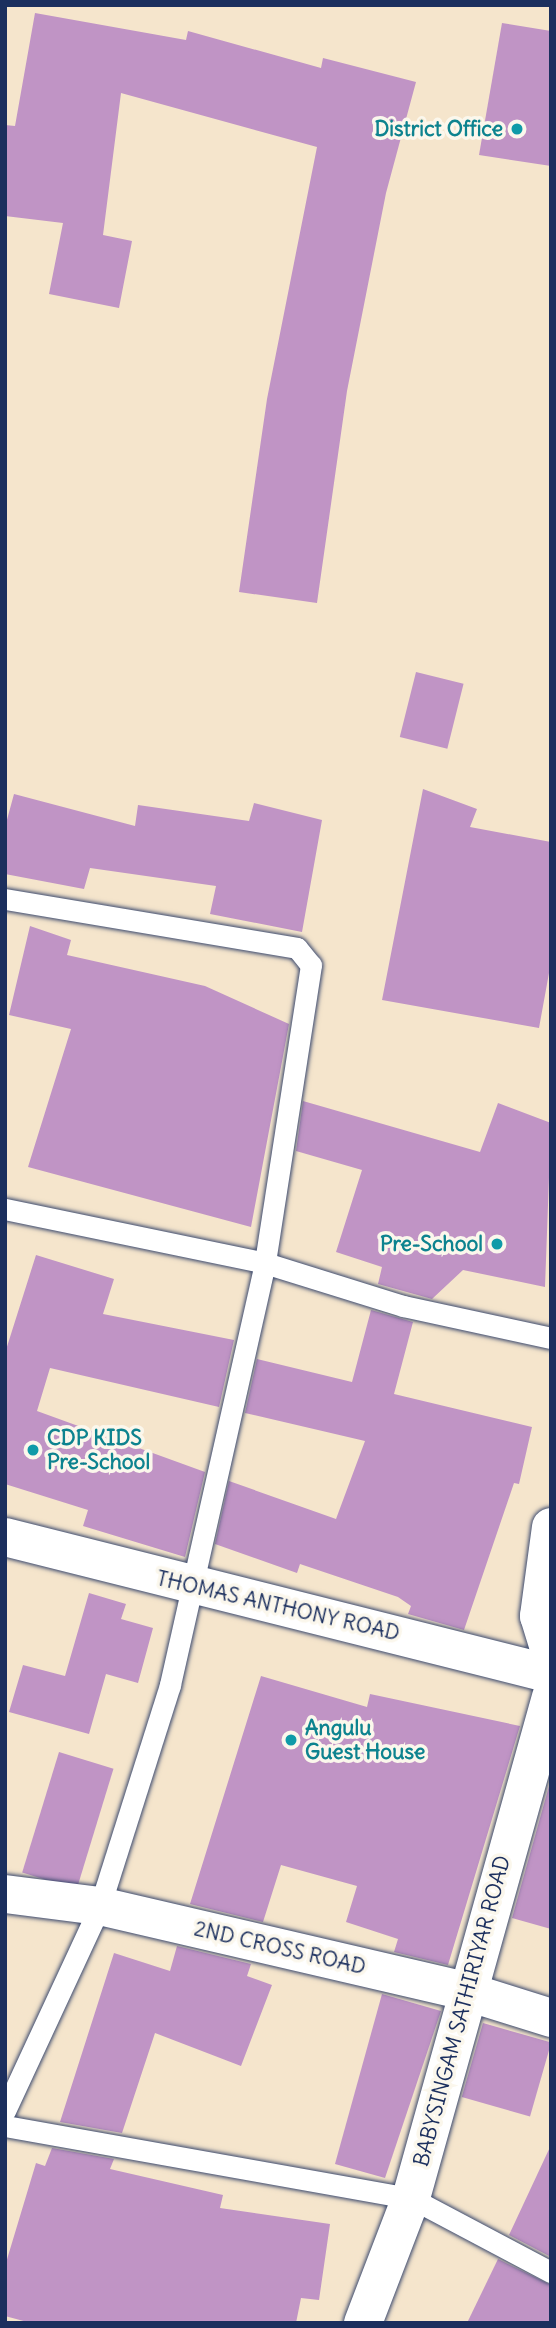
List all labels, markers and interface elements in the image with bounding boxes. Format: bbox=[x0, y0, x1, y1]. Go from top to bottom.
place label: District Office bbox=[374, 116, 503, 142]
marker: District Office bbox=[509, 121, 525, 137]
place label: Pre-School bbox=[380, 1231, 483, 1257]
marker: Pre-School bbox=[489, 1236, 505, 1252]
place label: CDP KIDS Pre-School bbox=[47, 1425, 150, 1475]
marker: CDP KIDS Pre-School bbox=[25, 1442, 41, 1458]
street label: THOMAS ANTHONY ROAD bbox=[154, 1566, 402, 1646]
place label: Angulu Guest House bbox=[305, 1715, 425, 1765]
marker: Angulu Guest House bbox=[283, 1732, 299, 1748]
street label: BABYSINGAM SATHIRIYAR ROAD bbox=[408, 1853, 516, 2169]
street label: 2ND CROSS ROAD bbox=[192, 1916, 368, 1980]

